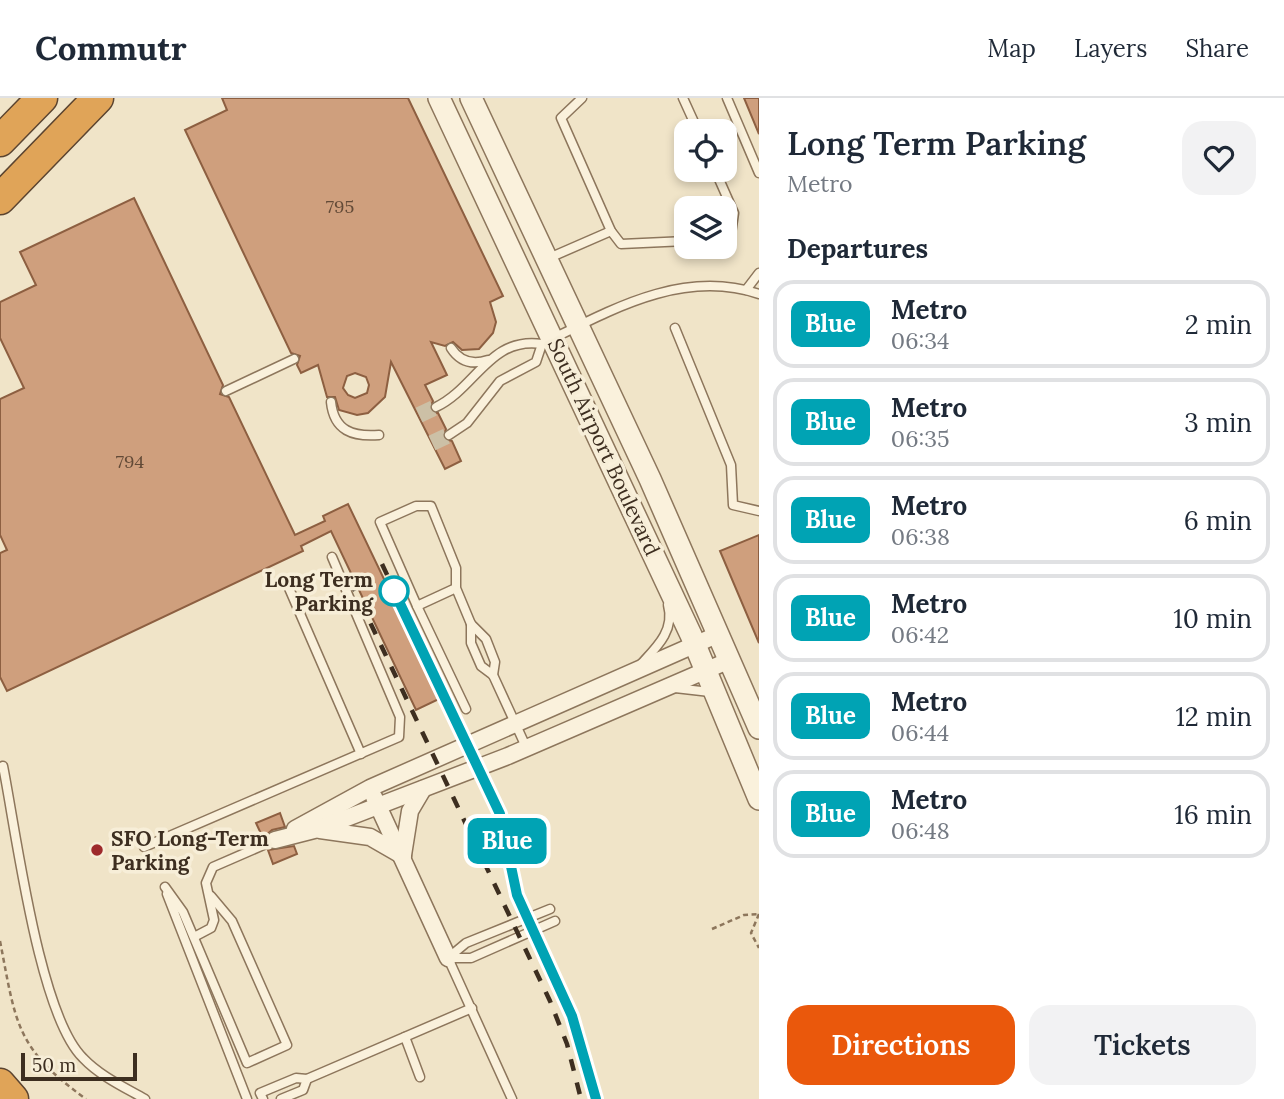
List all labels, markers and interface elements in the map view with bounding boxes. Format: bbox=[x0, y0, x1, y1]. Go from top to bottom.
text: Commutr bbox=[35, 27, 187, 69]
text: Map bbox=[987, 33, 1036, 64]
text: Layers bbox=[1074, 33, 1147, 64]
text: Share bbox=[1185, 33, 1249, 64]
map controls bbox=[674, 119, 737, 259]
button: locate bbox=[674, 119, 737, 182]
button: heart bbox=[1182, 121, 1256, 195]
text: Long Term Parking bbox=[787, 122, 1086, 164]
text: Metro bbox=[787, 169, 852, 198]
house number: 795 bbox=[326, 195, 354, 218]
button: layers bbox=[674, 196, 737, 259]
text: Departures bbox=[787, 232, 928, 265]
text: Metro bbox=[891, 293, 967, 326]
text: Blue bbox=[805, 308, 856, 339]
text: 2 min bbox=[1185, 308, 1252, 341]
text: 06:34 bbox=[891, 326, 949, 355]
street label: South Airport Boulevard bbox=[542, 334, 666, 560]
text: Metro bbox=[891, 391, 967, 424]
text: Blue bbox=[805, 406, 856, 437]
text: 3 min bbox=[1184, 406, 1252, 439]
text: 06:35 bbox=[891, 424, 950, 453]
house number: 794 bbox=[116, 450, 144, 473]
text: Metro bbox=[891, 489, 967, 522]
text: Blue bbox=[805, 504, 856, 535]
text: 6 min bbox=[1184, 504, 1252, 537]
text: 06:38 bbox=[891, 522, 950, 551]
place label: Long Term Parking bbox=[265, 566, 374, 617]
marker: Long Term Parking bbox=[379, 576, 409, 606]
text: Metro bbox=[891, 587, 967, 620]
text: Blue bbox=[805, 602, 856, 633]
text: 10 min bbox=[1173, 602, 1252, 635]
text: 06:42 bbox=[891, 620, 949, 649]
text: Metro bbox=[891, 685, 967, 718]
text: Blue bbox=[805, 700, 856, 731]
text: 12 min bbox=[1175, 700, 1252, 733]
text: 06:44 bbox=[891, 718, 949, 747]
text: Metro bbox=[891, 783, 967, 816]
text: Blue bbox=[805, 798, 856, 829]
text: 16 min bbox=[1174, 798, 1252, 831]
text: 06:48 bbox=[891, 816, 950, 845]
line badge: Blue bbox=[458, 818, 556, 864]
place label: SFO Long-Term Parking bbox=[111, 825, 269, 876]
text: Blue bbox=[482, 825, 532, 856]
marker: SFO Long-Term Parking bbox=[89, 842, 105, 858]
button: Directions bbox=[787, 1005, 1015, 1085]
button: Tickets bbox=[1029, 1005, 1256, 1085]
scale bar bbox=[21, 1050, 136, 1082]
text: 50 m bbox=[32, 1053, 76, 1077]

